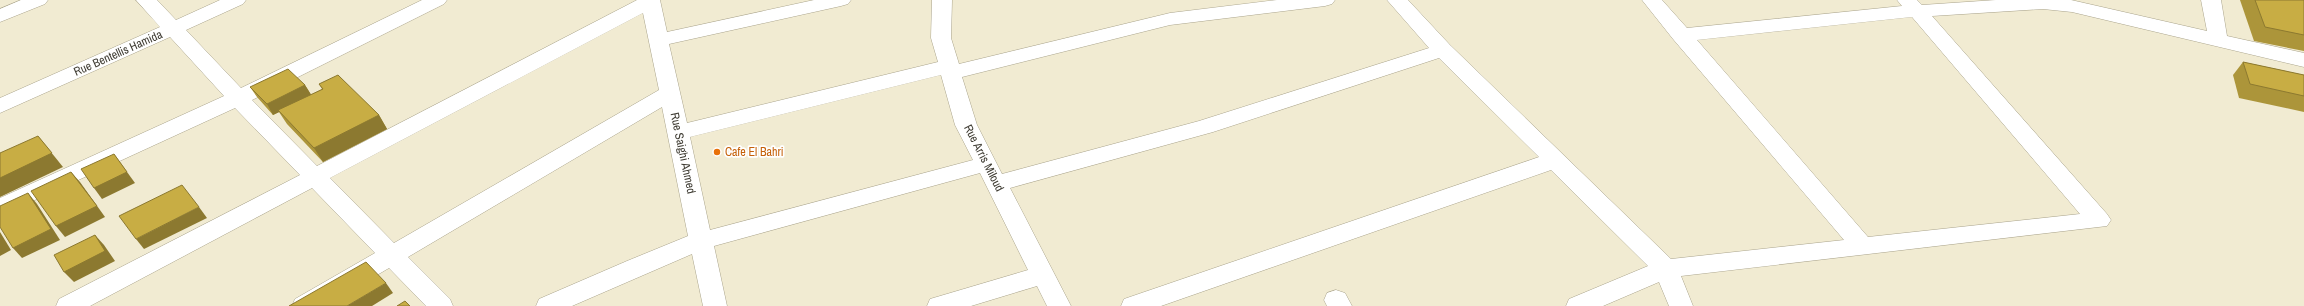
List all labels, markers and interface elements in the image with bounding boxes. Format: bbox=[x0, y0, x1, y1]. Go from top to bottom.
street label: Rue Bentellis Hamida bbox=[71, 26, 165, 80]
street label: Rue Saighi Ahmed bbox=[667, 111, 699, 195]
street label: Rue Arris Miloud bbox=[960, 122, 1008, 194]
place label: Cafe El Bahri bbox=[725, 144, 784, 160]
marker: Cafe El Bahri bbox=[712, 147, 722, 157]

